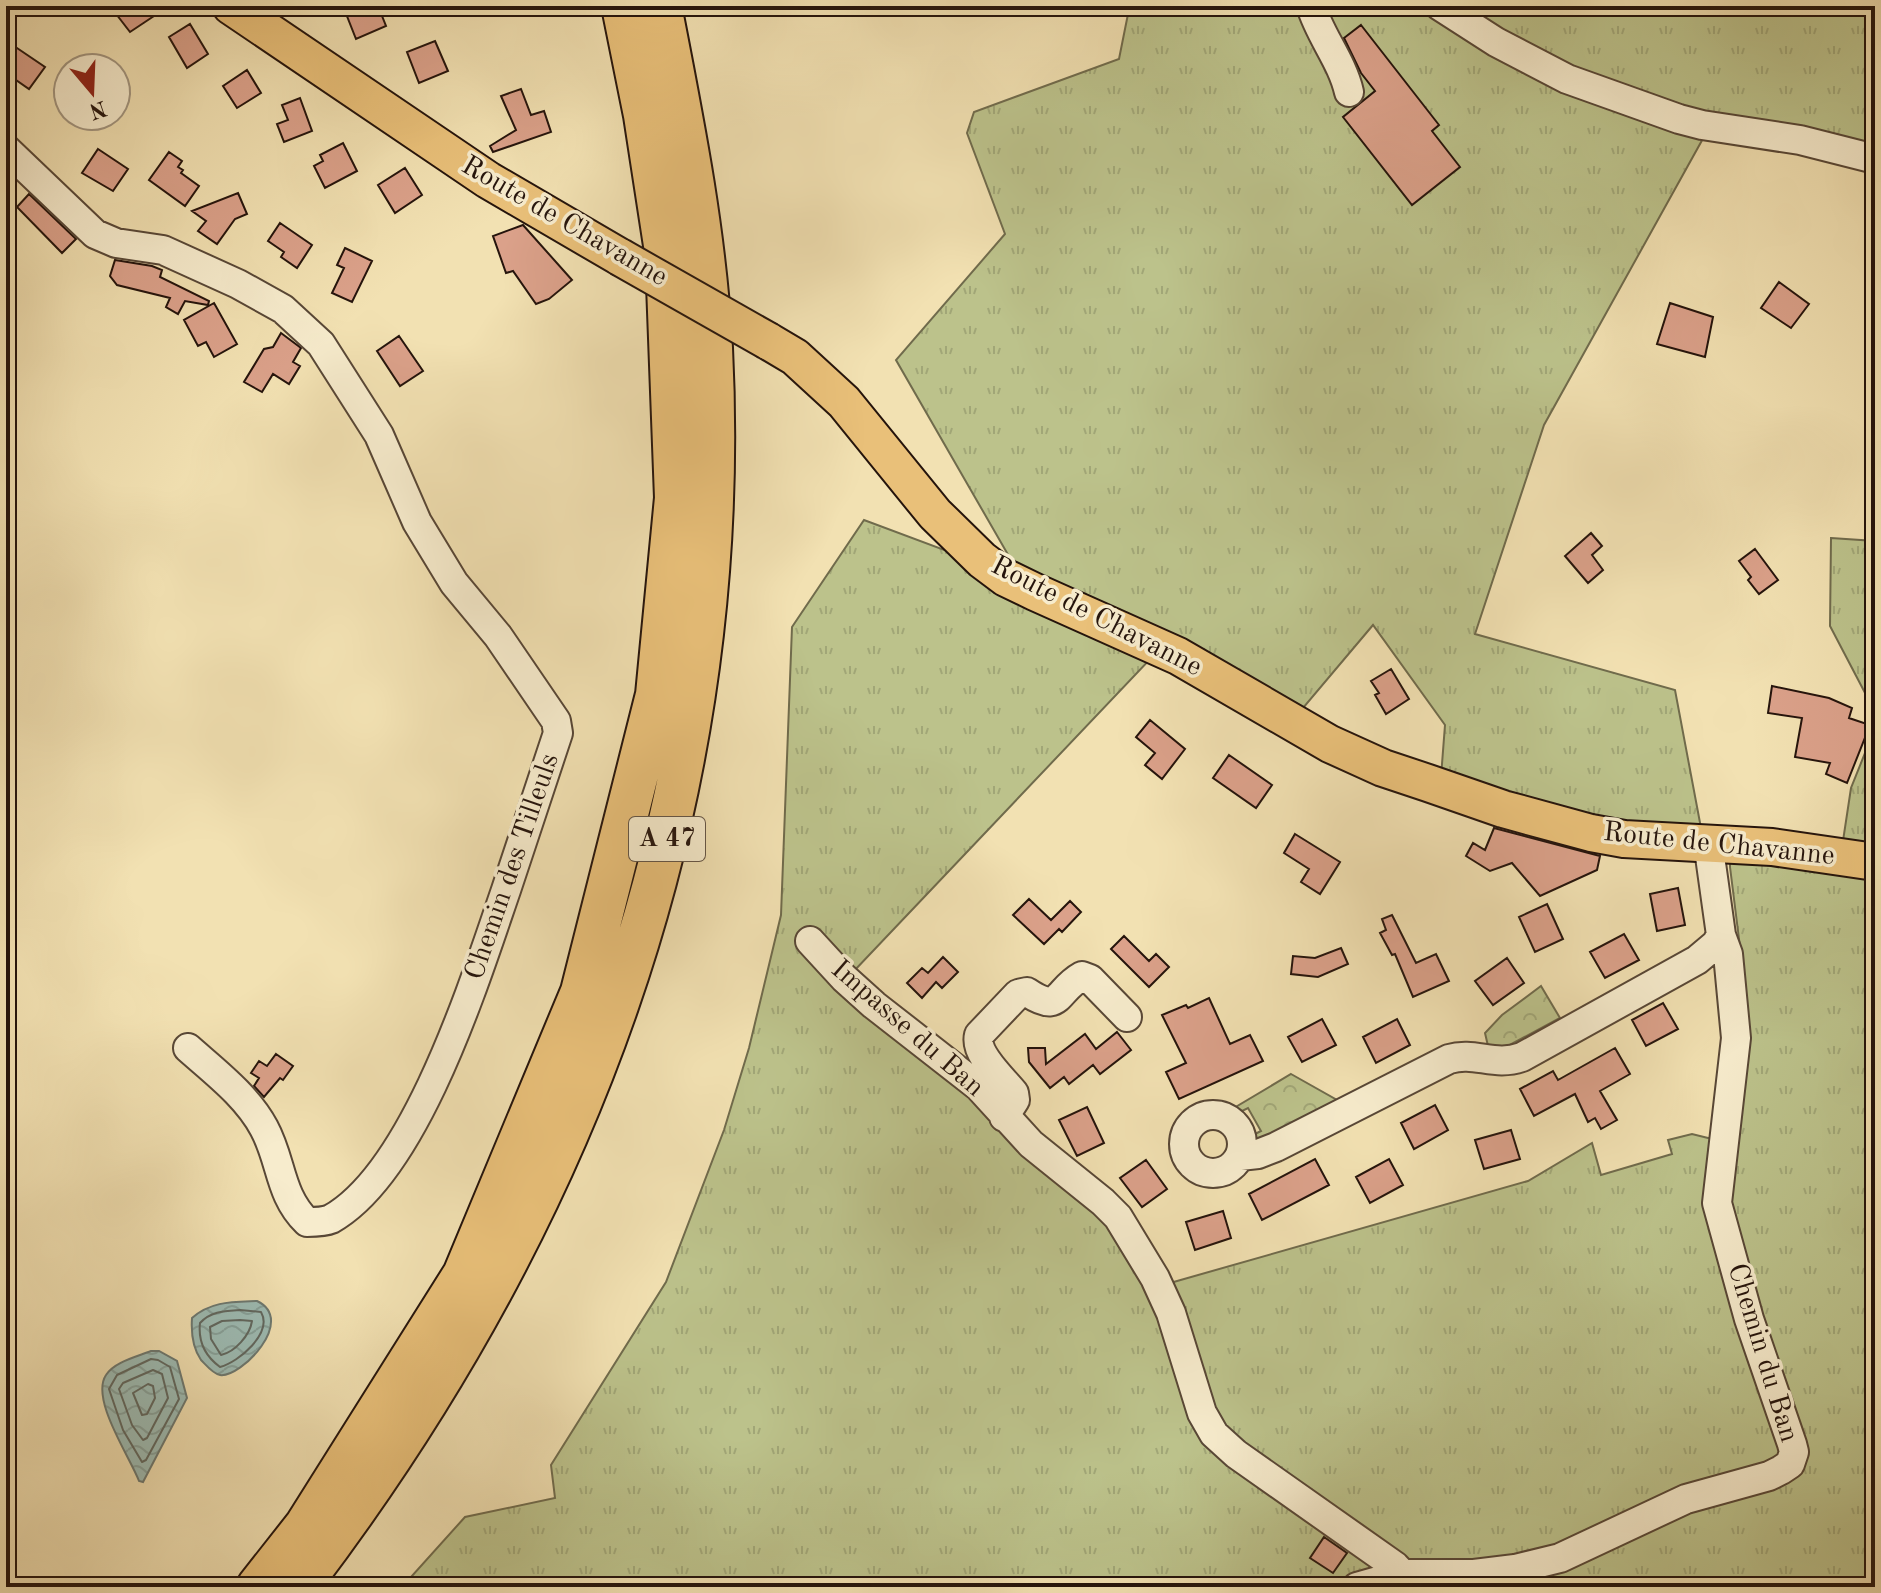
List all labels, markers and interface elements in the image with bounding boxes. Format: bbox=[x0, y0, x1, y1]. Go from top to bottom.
north arrow bbox=[52, 52, 132, 132]
text: N bbox=[86, 96, 109, 122]
street label: Route de Chavanne bbox=[456, 152, 672, 292]
street label: Route de Chavanne bbox=[986, 552, 1206, 682]
street label: Chemin des Tilleuls bbox=[461, 750, 565, 984]
road number: A 47 bbox=[629, 817, 705, 861]
street label: Route de Chavanne bbox=[1602, 819, 1836, 871]
street label: Impasse du Ban bbox=[825, 955, 989, 1103]
street label: Chemin du Ban bbox=[1722, 1260, 1802, 1446]

